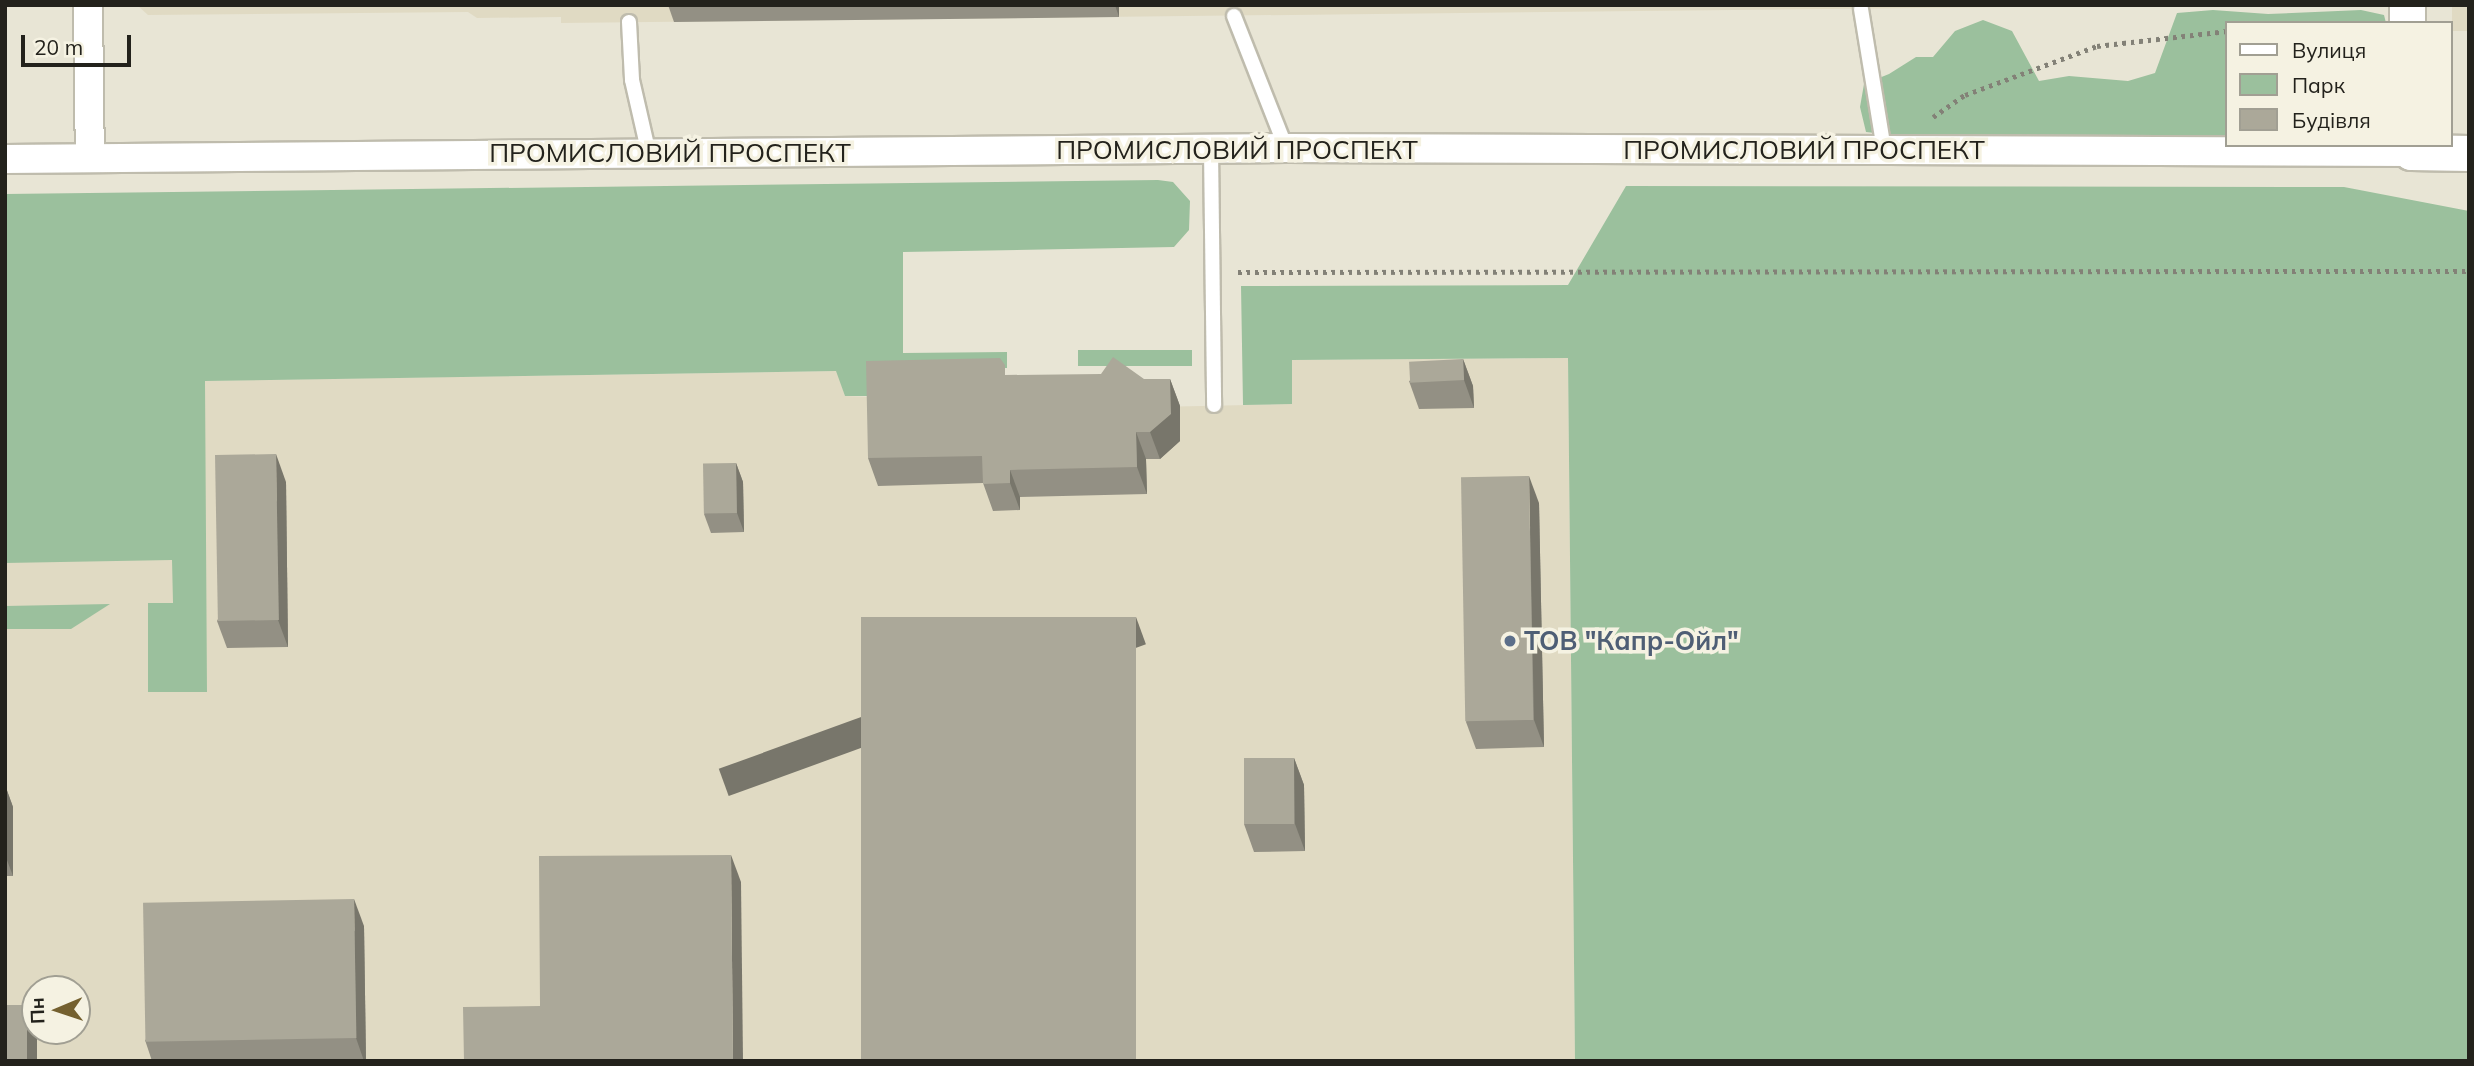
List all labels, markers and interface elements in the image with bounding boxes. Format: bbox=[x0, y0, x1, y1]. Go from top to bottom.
scale bar bbox=[24, 21, 135, 65]
legend bbox=[2226, 21, 2453, 147]
text: 20 m bbox=[34, 34, 83, 60]
text: Вулиця bbox=[2292, 37, 2366, 63]
text: Парк bbox=[2292, 72, 2345, 98]
text: Будівля bbox=[2292, 107, 2371, 133]
street label: ПРОМИСЛОВИЙ ПРОСПЕКТ bbox=[1056, 134, 1418, 166]
street label: ПРОМИСЛОВИЙ ПРОСПЕКТ bbox=[1623, 134, 1985, 166]
street label: ПРОМИСЛОВИЙ ПРОСПЕКТ bbox=[489, 137, 851, 169]
place label: ТОВ "Капр-Ойл" bbox=[1524, 625, 1739, 657]
marker: ТОВ "Капр-Ойл" bbox=[1502, 633, 1518, 649]
north arrow bbox=[21, 975, 91, 1045]
text: Пн bbox=[25, 997, 49, 1024]

